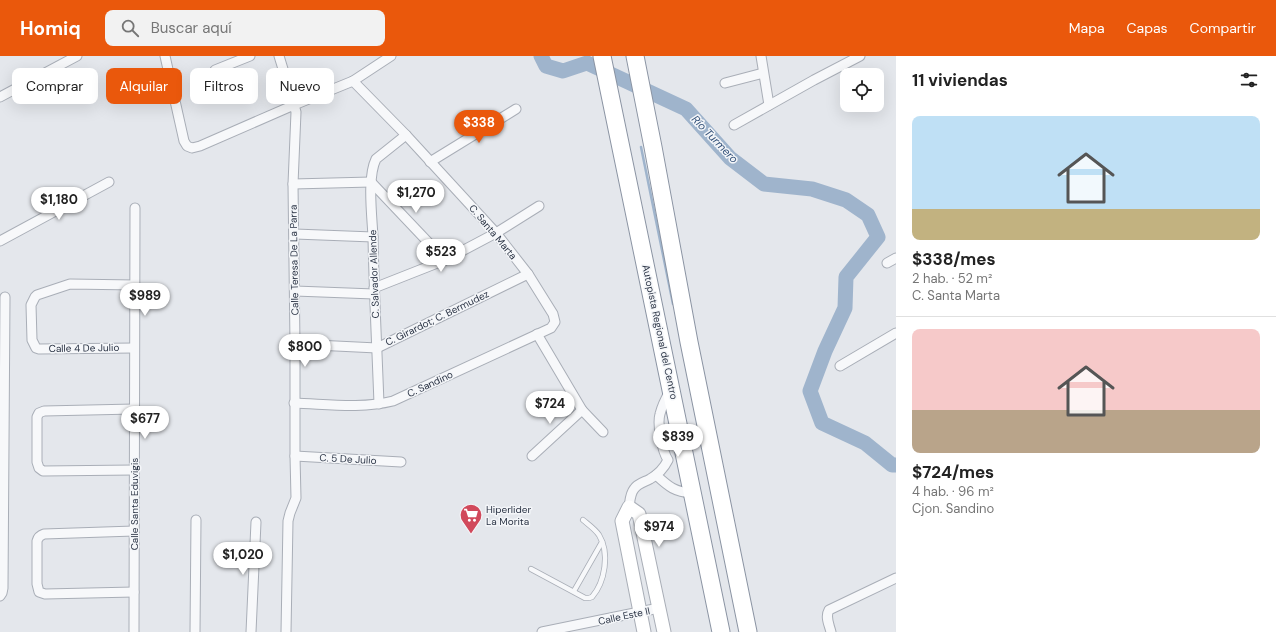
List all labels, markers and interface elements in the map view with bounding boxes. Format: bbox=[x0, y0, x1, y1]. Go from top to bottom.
search box bbox=[105, 10, 385, 46]
text: Homiq bbox=[20, 16, 81, 41]
icon: search bbox=[119, 17, 141, 39]
text: Buscar aquí bbox=[151, 18, 232, 38]
text: Mapa bbox=[1069, 19, 1105, 37]
text: Capas bbox=[1127, 19, 1168, 37]
text: Compartir bbox=[1190, 19, 1256, 37]
chip: Comprar bbox=[12, 68, 98, 104]
chip: Alquilar bbox=[106, 68, 182, 104]
chip: Filtros bbox=[190, 68, 258, 104]
chip: Nuevo bbox=[266, 68, 334, 104]
map controls bbox=[840, 68, 884, 112]
button: locate bbox=[840, 68, 884, 112]
text: 11 viviendas bbox=[912, 69, 1008, 91]
icon: filters bbox=[1238, 69, 1260, 91]
pin: $338 bbox=[455, 110, 503, 144]
water label: Río Turmero bbox=[689, 112, 742, 166]
text: $338 bbox=[463, 114, 495, 131]
icon: home bbox=[1050, 142, 1122, 214]
pin: $1,270 bbox=[383, 180, 449, 214]
text: $1,270 bbox=[396, 184, 436, 201]
pin: $1,180 bbox=[26, 187, 92, 221]
text: $1,180 bbox=[40, 191, 78, 208]
street label: C. Santa Marta bbox=[466, 202, 520, 262]
street label: Calle Teresa De La Parra bbox=[287, 205, 301, 315]
street label: C. Salvador Allende bbox=[366, 229, 382, 319]
pin: $523 bbox=[417, 239, 465, 273]
text: $523 bbox=[425, 243, 457, 260]
text: $338/mes bbox=[912, 248, 996, 270]
street label: Autopista Regional del Centro bbox=[639, 263, 681, 401]
text: 2 hab. · 52 m² bbox=[912, 270, 992, 287]
pin: $989 bbox=[121, 283, 169, 317]
text: $989 bbox=[129, 287, 161, 304]
street label: C. Girardot; C. Bermudez bbox=[383, 287, 491, 349]
text: C. Santa Marta bbox=[912, 287, 1000, 304]
pin: $800 bbox=[281, 334, 329, 368]
text: $800 bbox=[288, 338, 322, 355]
street label: Calle 4 De Julio bbox=[49, 341, 120, 355]
icon: home bbox=[1050, 355, 1122, 427]
street label: C. Sandino bbox=[405, 368, 455, 400]
pin: $724 bbox=[526, 391, 574, 425]
text: $724 bbox=[535, 395, 565, 412]
pin: $677 bbox=[121, 406, 169, 440]
text: $677 bbox=[130, 410, 160, 427]
pin: $839 bbox=[654, 424, 702, 458]
text: $839 bbox=[662, 428, 694, 445]
street label: C. 5 De Julio bbox=[319, 451, 377, 467]
street label: Calle Santa Eduvigis bbox=[128, 458, 141, 550]
text: $724/mes bbox=[912, 461, 994, 483]
text: 4 hab. · 96 m² bbox=[912, 483, 994, 500]
text: Cjon. Sandino bbox=[912, 500, 994, 517]
supermarket icon: Hiperlider La Morita bbox=[458, 502, 484, 535]
place label: Hiperlider La Morita bbox=[486, 503, 531, 528]
pin: $974 bbox=[635, 514, 683, 548]
text: $974 bbox=[644, 518, 674, 535]
pin: $1,020 bbox=[210, 542, 276, 576]
text: $1,020 bbox=[222, 546, 264, 563]
street label: Calle Este II bbox=[597, 604, 651, 628]

